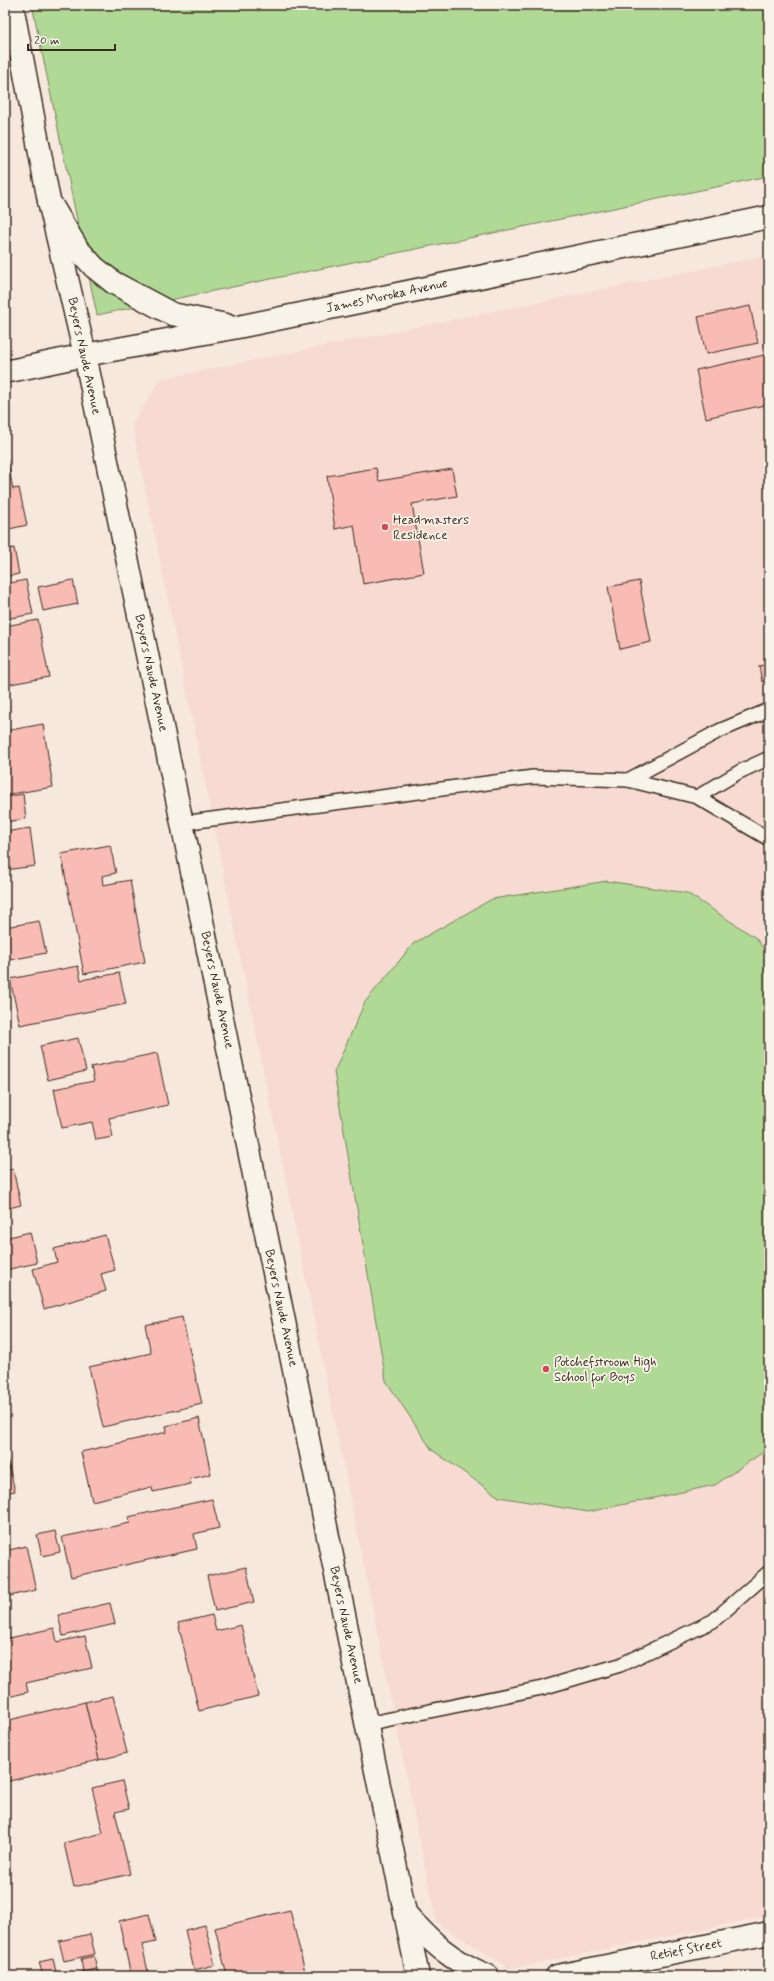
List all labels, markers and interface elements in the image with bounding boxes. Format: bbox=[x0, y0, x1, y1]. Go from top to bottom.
scale bar bbox=[28, 26, 115, 52]
text: 20 m bbox=[34, 33, 60, 49]
street label: James Moroka Avenue bbox=[325, 275, 450, 317]
street label: Beyers Naude Avenue bbox=[63, 296, 105, 416]
place label: Headmasters Residence bbox=[393, 512, 469, 544]
marker: Headmasters Residence bbox=[380, 522, 390, 532]
street label: Beyers Naude Avenue bbox=[130, 613, 172, 733]
street label: Beyers Naude Avenue bbox=[196, 930, 238, 1050]
street label: Beyers Naude Avenue bbox=[260, 1248, 302, 1368]
place label: Potchefstroom High School for Boys bbox=[554, 1354, 657, 1388]
marker: Potchefstroom High School for Boys bbox=[541, 1364, 551, 1374]
street label: Beyers Naude Avenue bbox=[325, 1565, 367, 1685]
street label: Retief Street bbox=[649, 1935, 723, 1965]

